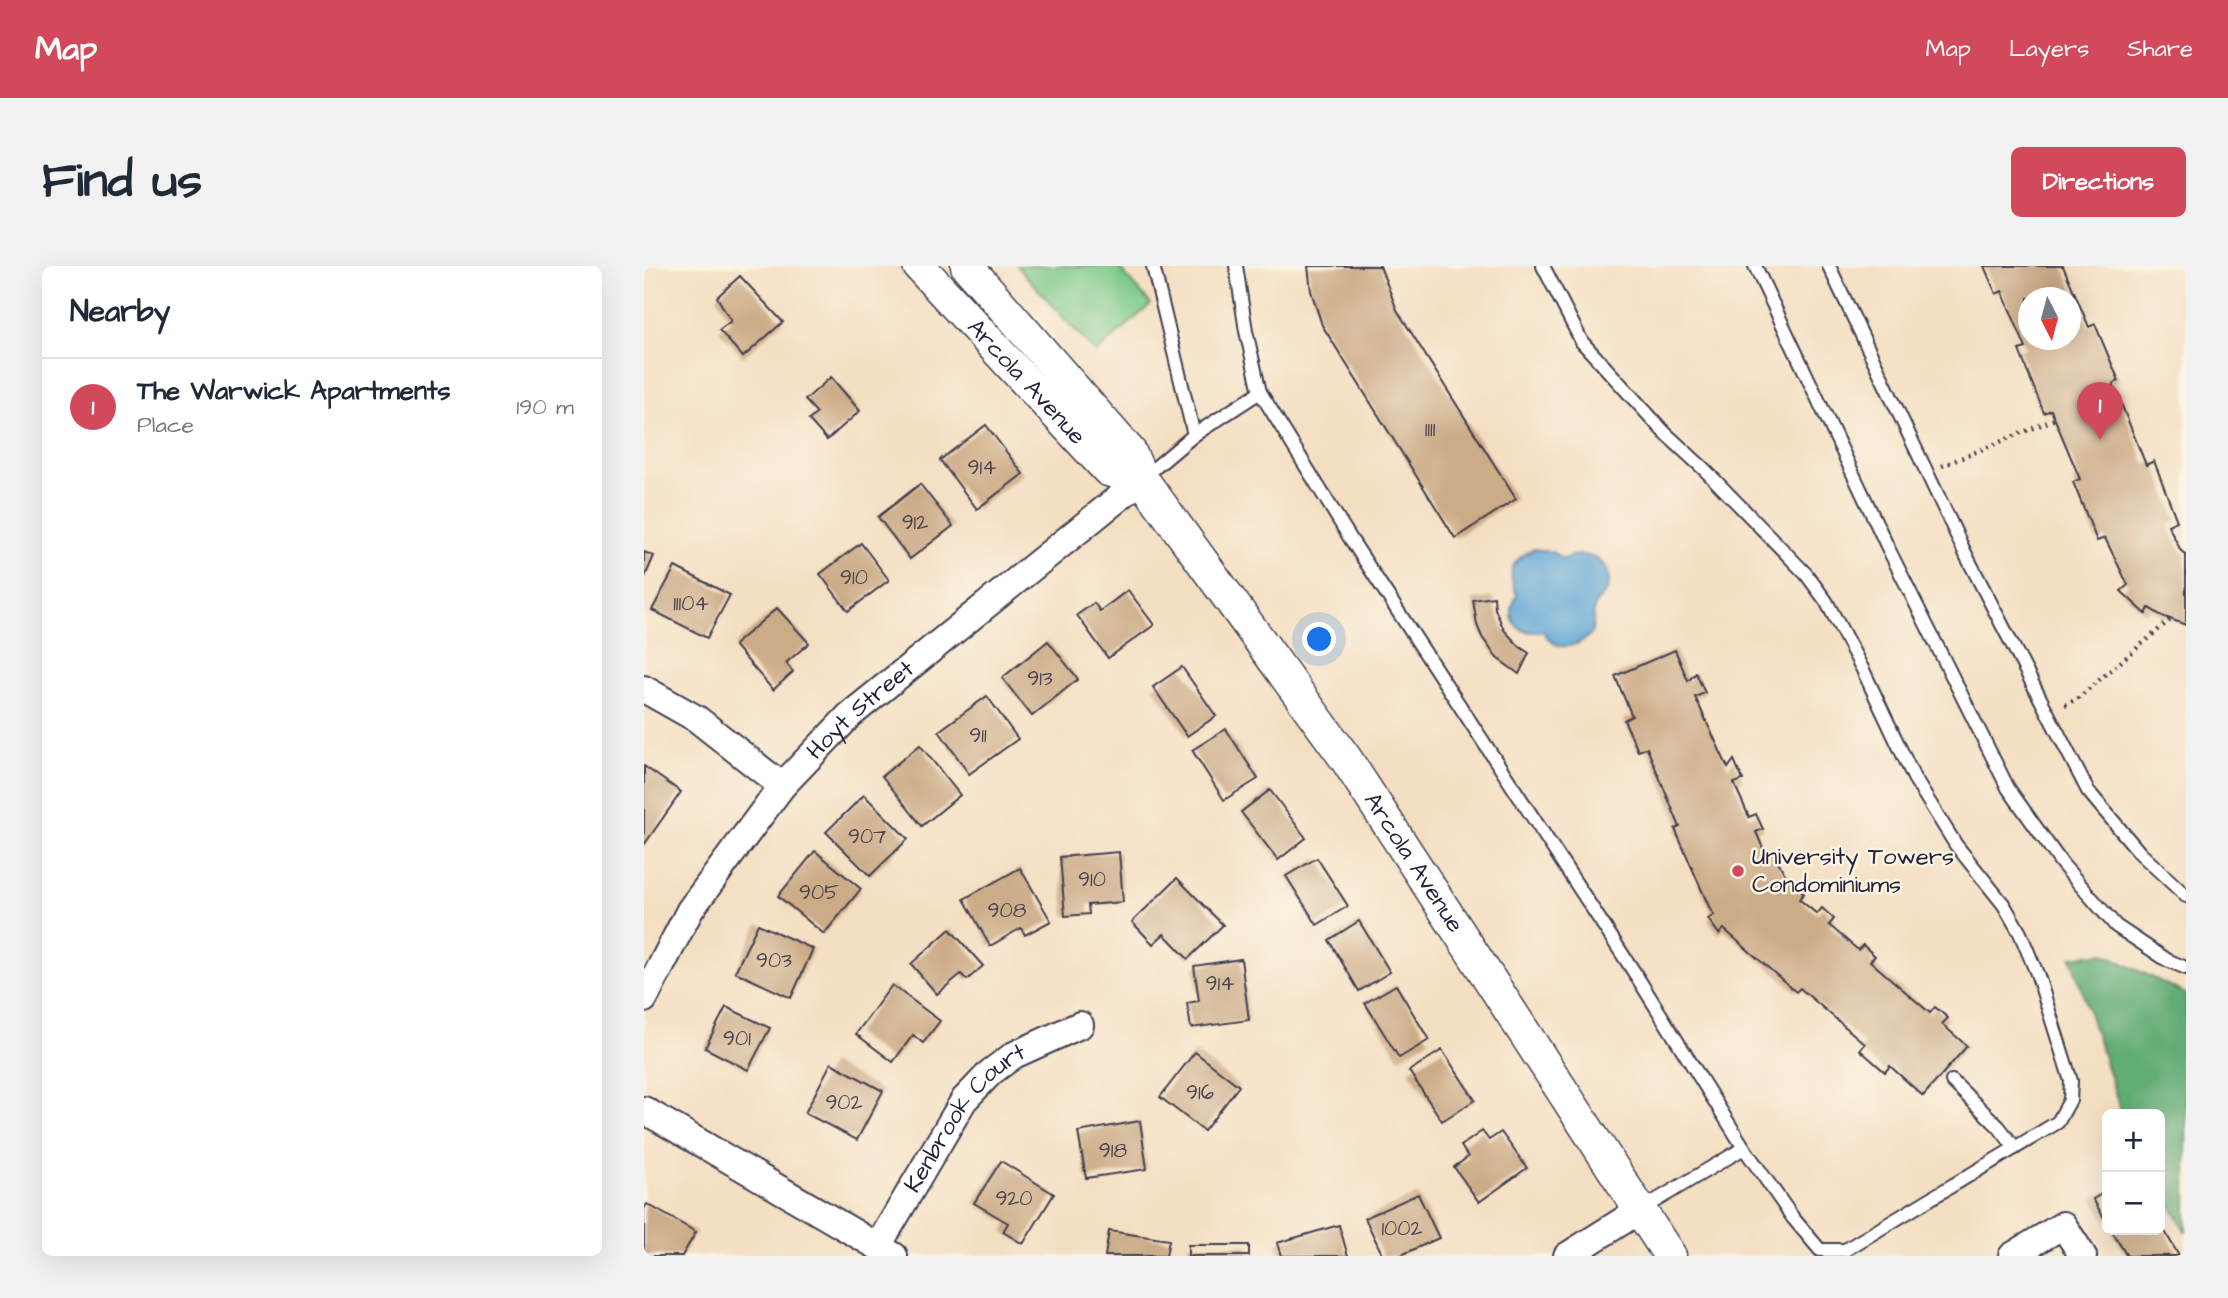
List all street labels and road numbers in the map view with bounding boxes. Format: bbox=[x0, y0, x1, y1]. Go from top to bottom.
street label: Arcola Avenue bbox=[959, 311, 1094, 452]
street label: Hoyt Street bbox=[799, 652, 922, 767]
street label: Arcola Avenue bbox=[1355, 786, 1472, 939]
street label: Kenbrook Court bbox=[896, 1035, 1031, 1199]

